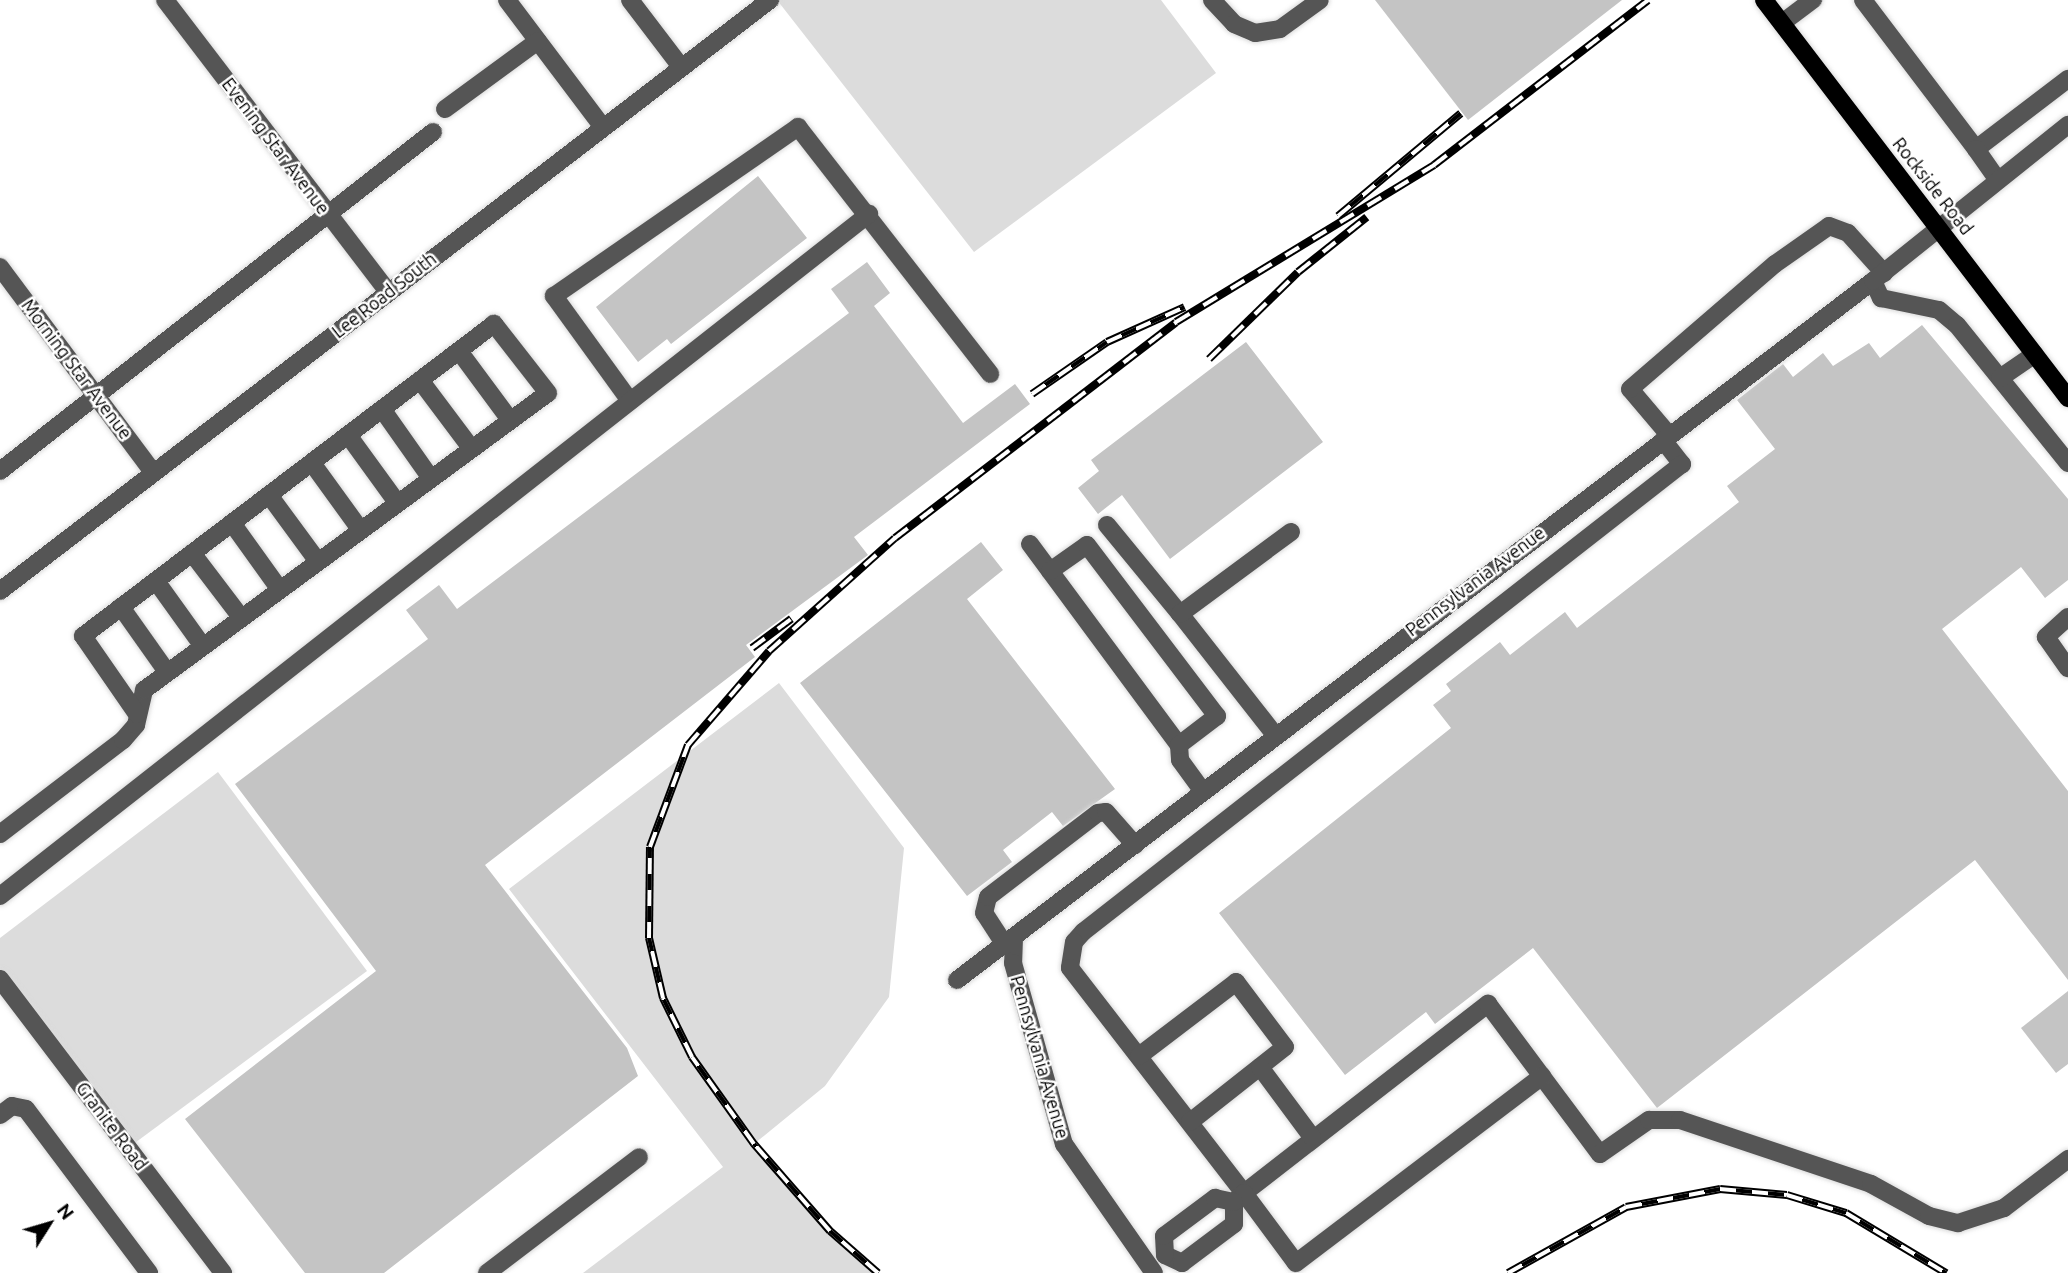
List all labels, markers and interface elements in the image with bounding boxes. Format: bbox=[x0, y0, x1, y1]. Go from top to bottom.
street label: Evening Star Avenue bbox=[218, 74, 334, 218]
street label: Rockside Road bbox=[1888, 133, 1978, 239]
street label: Lee Road South bbox=[328, 248, 440, 342]
street label: Morning Star Avenue bbox=[17, 295, 137, 443]
street label: Pennsylvania Avenue bbox=[1401, 522, 1549, 640]
street label: Pennsylvania Avenue bbox=[1006, 973, 1074, 1141]
street label: Granite Road bbox=[72, 1077, 152, 1175]
north arrow bbox=[14, 1189, 84, 1259]
text: N bbox=[53, 1199, 79, 1224]

